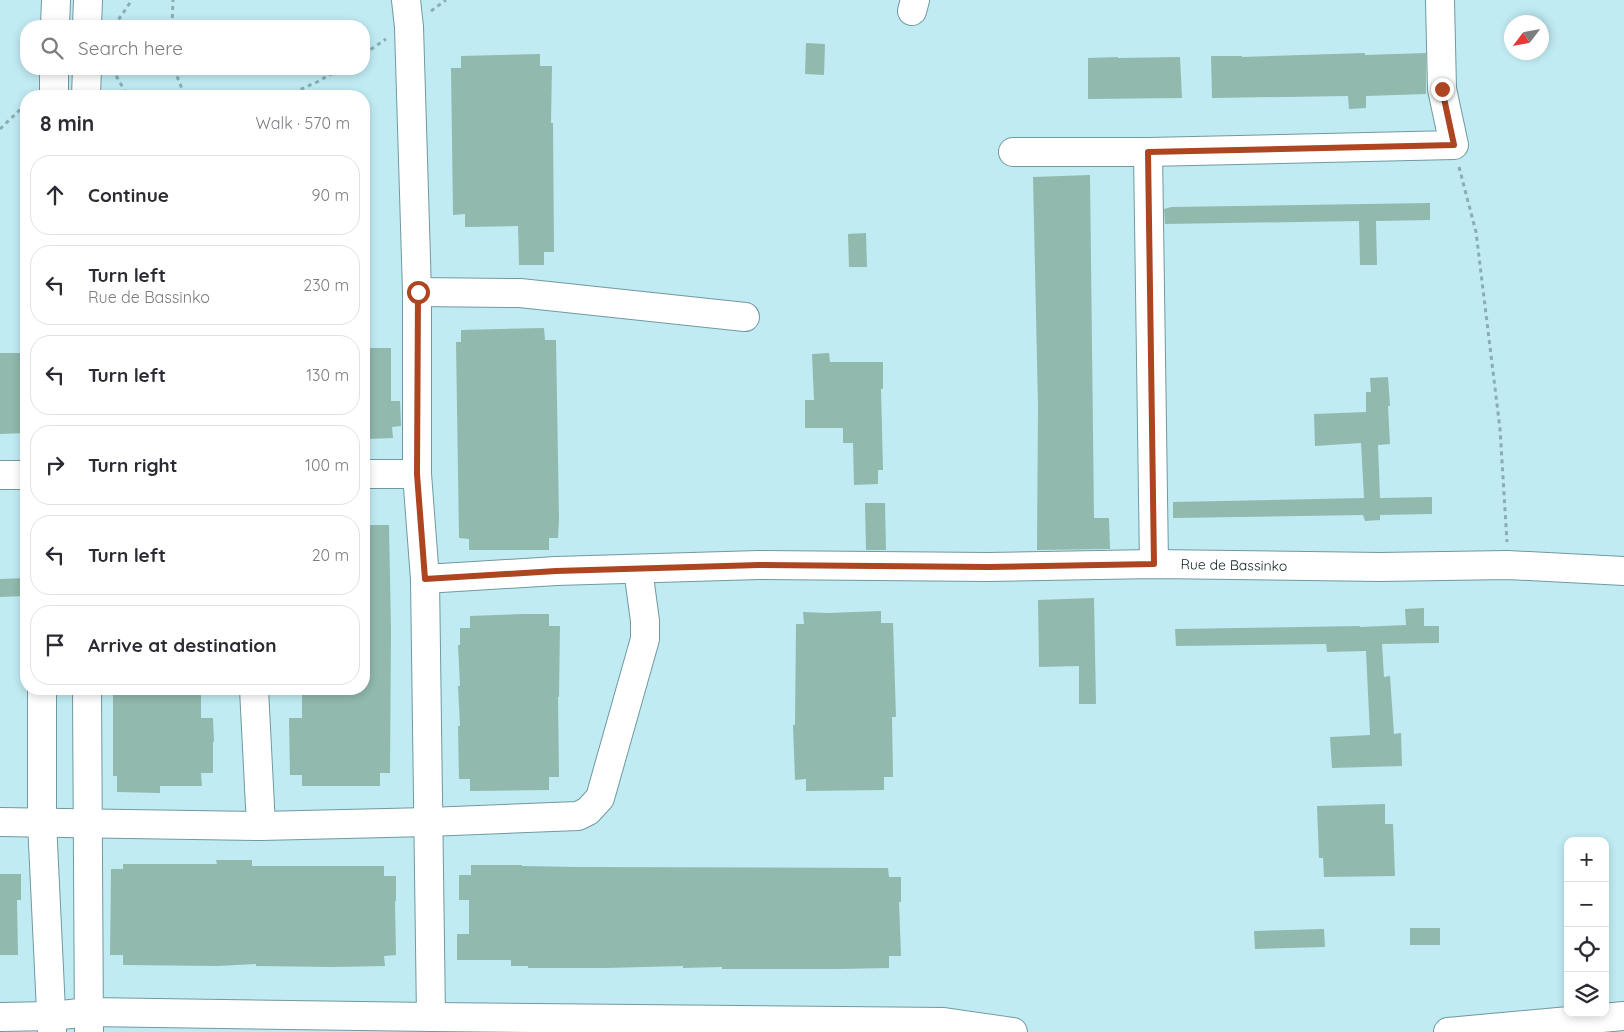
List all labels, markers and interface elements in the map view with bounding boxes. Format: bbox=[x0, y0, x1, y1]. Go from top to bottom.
north arrow bbox=[1504, 15, 1549, 60]
search box bbox=[20, 20, 370, 75]
icon: search bbox=[38, 34, 66, 62]
text: Search here bbox=[78, 36, 183, 60]
route end bbox=[1431, 78, 1454, 101]
text: 8 min bbox=[40, 110, 94, 136]
text: Walk · 570 m bbox=[255, 113, 350, 133]
icon: ahead bbox=[41, 181, 69, 209]
text: Continue bbox=[88, 183, 169, 207]
text: 90 m bbox=[312, 185, 349, 205]
text: Turn left bbox=[88, 263, 166, 287]
icon: left bbox=[41, 271, 69, 299]
text: 230 m bbox=[303, 275, 349, 295]
route start bbox=[407, 281, 430, 304]
text: Rue de Bassinko bbox=[88, 287, 210, 307]
icon: left bbox=[41, 361, 69, 389]
text: Turn left bbox=[88, 363, 166, 387]
text: 130 m bbox=[306, 365, 349, 385]
icon: right bbox=[41, 451, 69, 479]
text: Turn right bbox=[88, 453, 177, 477]
text: 100 m bbox=[305, 455, 349, 475]
icon: left bbox=[41, 541, 69, 569]
text: Turn left bbox=[88, 543, 166, 567]
text: 20 m bbox=[312, 545, 349, 565]
street label: Rue de Bassinko bbox=[1181, 555, 1287, 575]
icon: arrive bbox=[41, 631, 69, 659]
text: Arrive at destination bbox=[88, 633, 277, 657]
map controls bbox=[1564, 837, 1609, 1017]
button: + bbox=[1564, 837, 1609, 882]
button: − bbox=[1564, 882, 1609, 927]
button: locate bbox=[1564, 927, 1609, 972]
button: layers bbox=[1564, 972, 1609, 1017]

